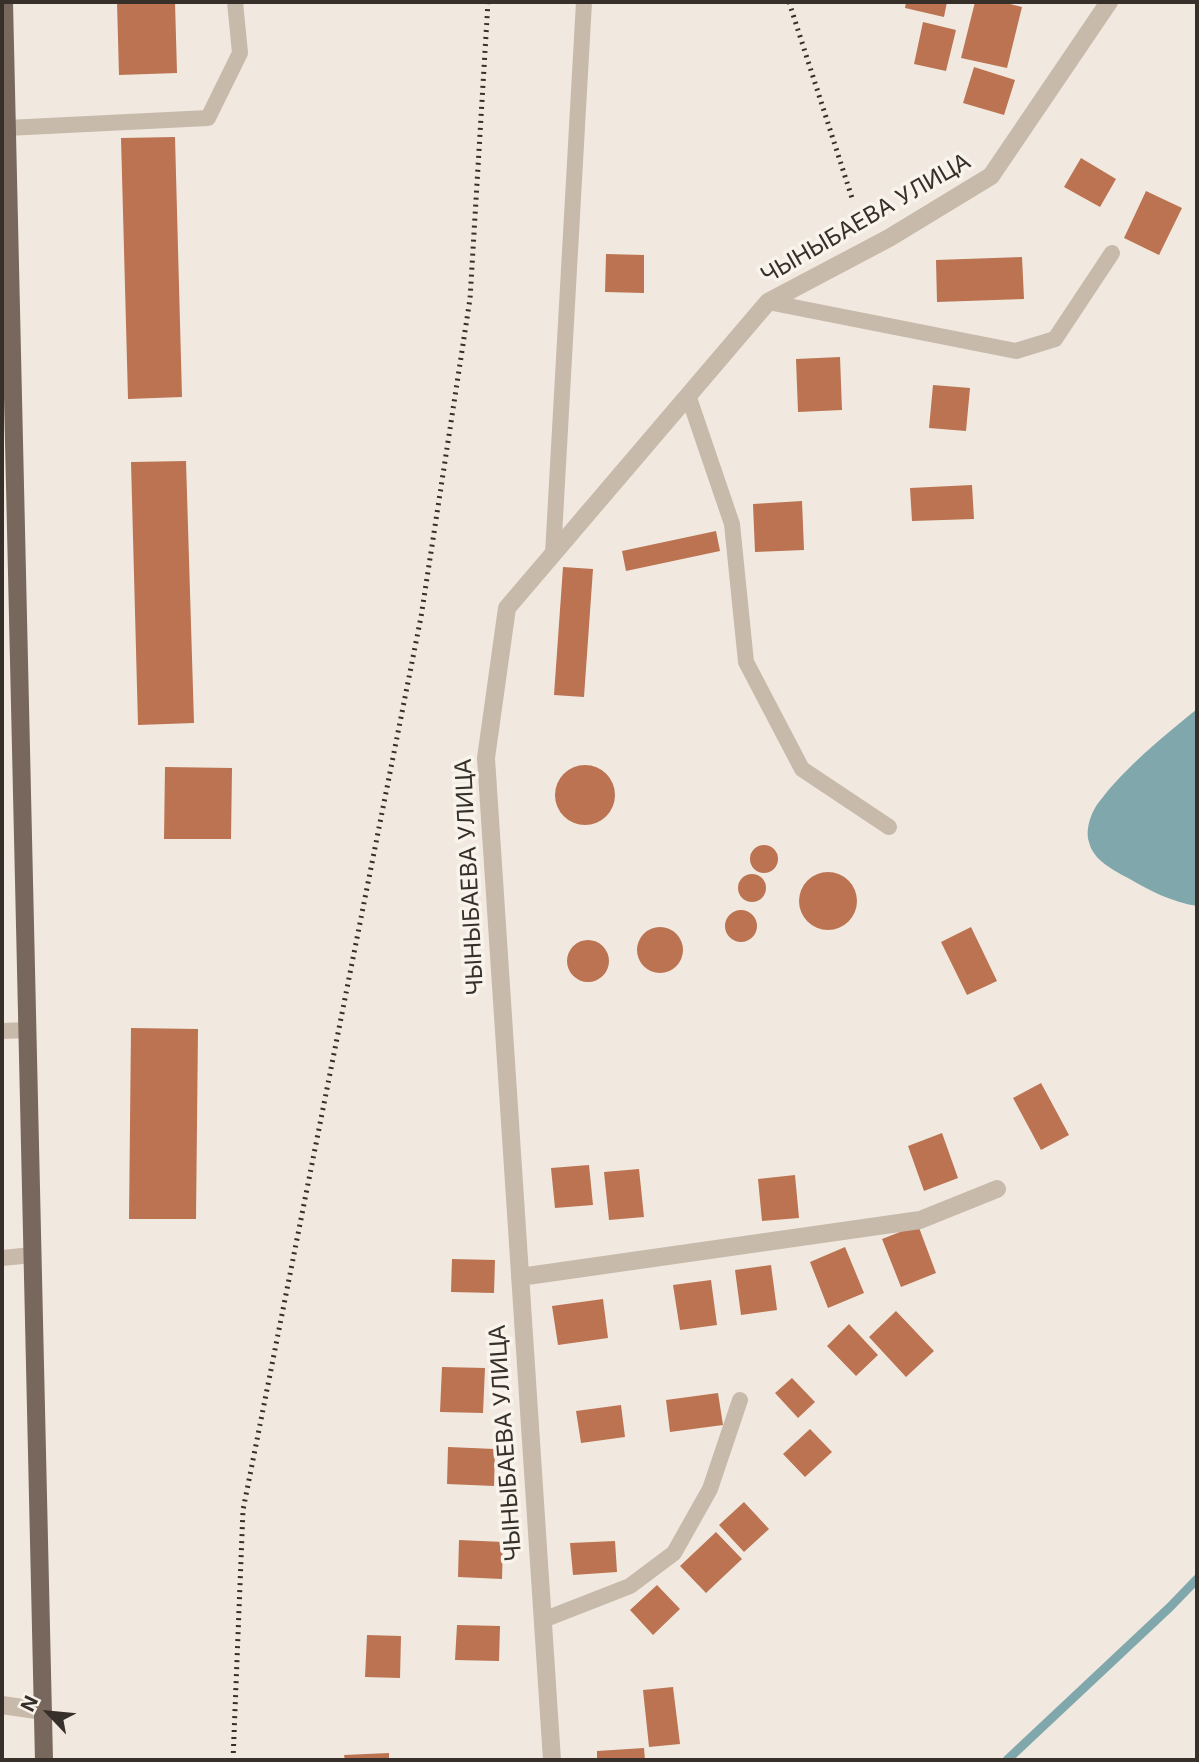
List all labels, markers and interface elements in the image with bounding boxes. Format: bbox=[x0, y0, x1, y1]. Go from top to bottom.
street label: ЧЫНЫБАЕВА УЛИЦА bbox=[756, 148, 976, 290]
street label: ЧЫНЫБАЕВА УЛИЦА bbox=[450, 758, 490, 996]
street label: ЧЫНЫБАЕВА УЛИЦА bbox=[484, 1324, 528, 1562]
north arrow bbox=[14, 1678, 84, 1748]
text: N bbox=[16, 1692, 43, 1715]

